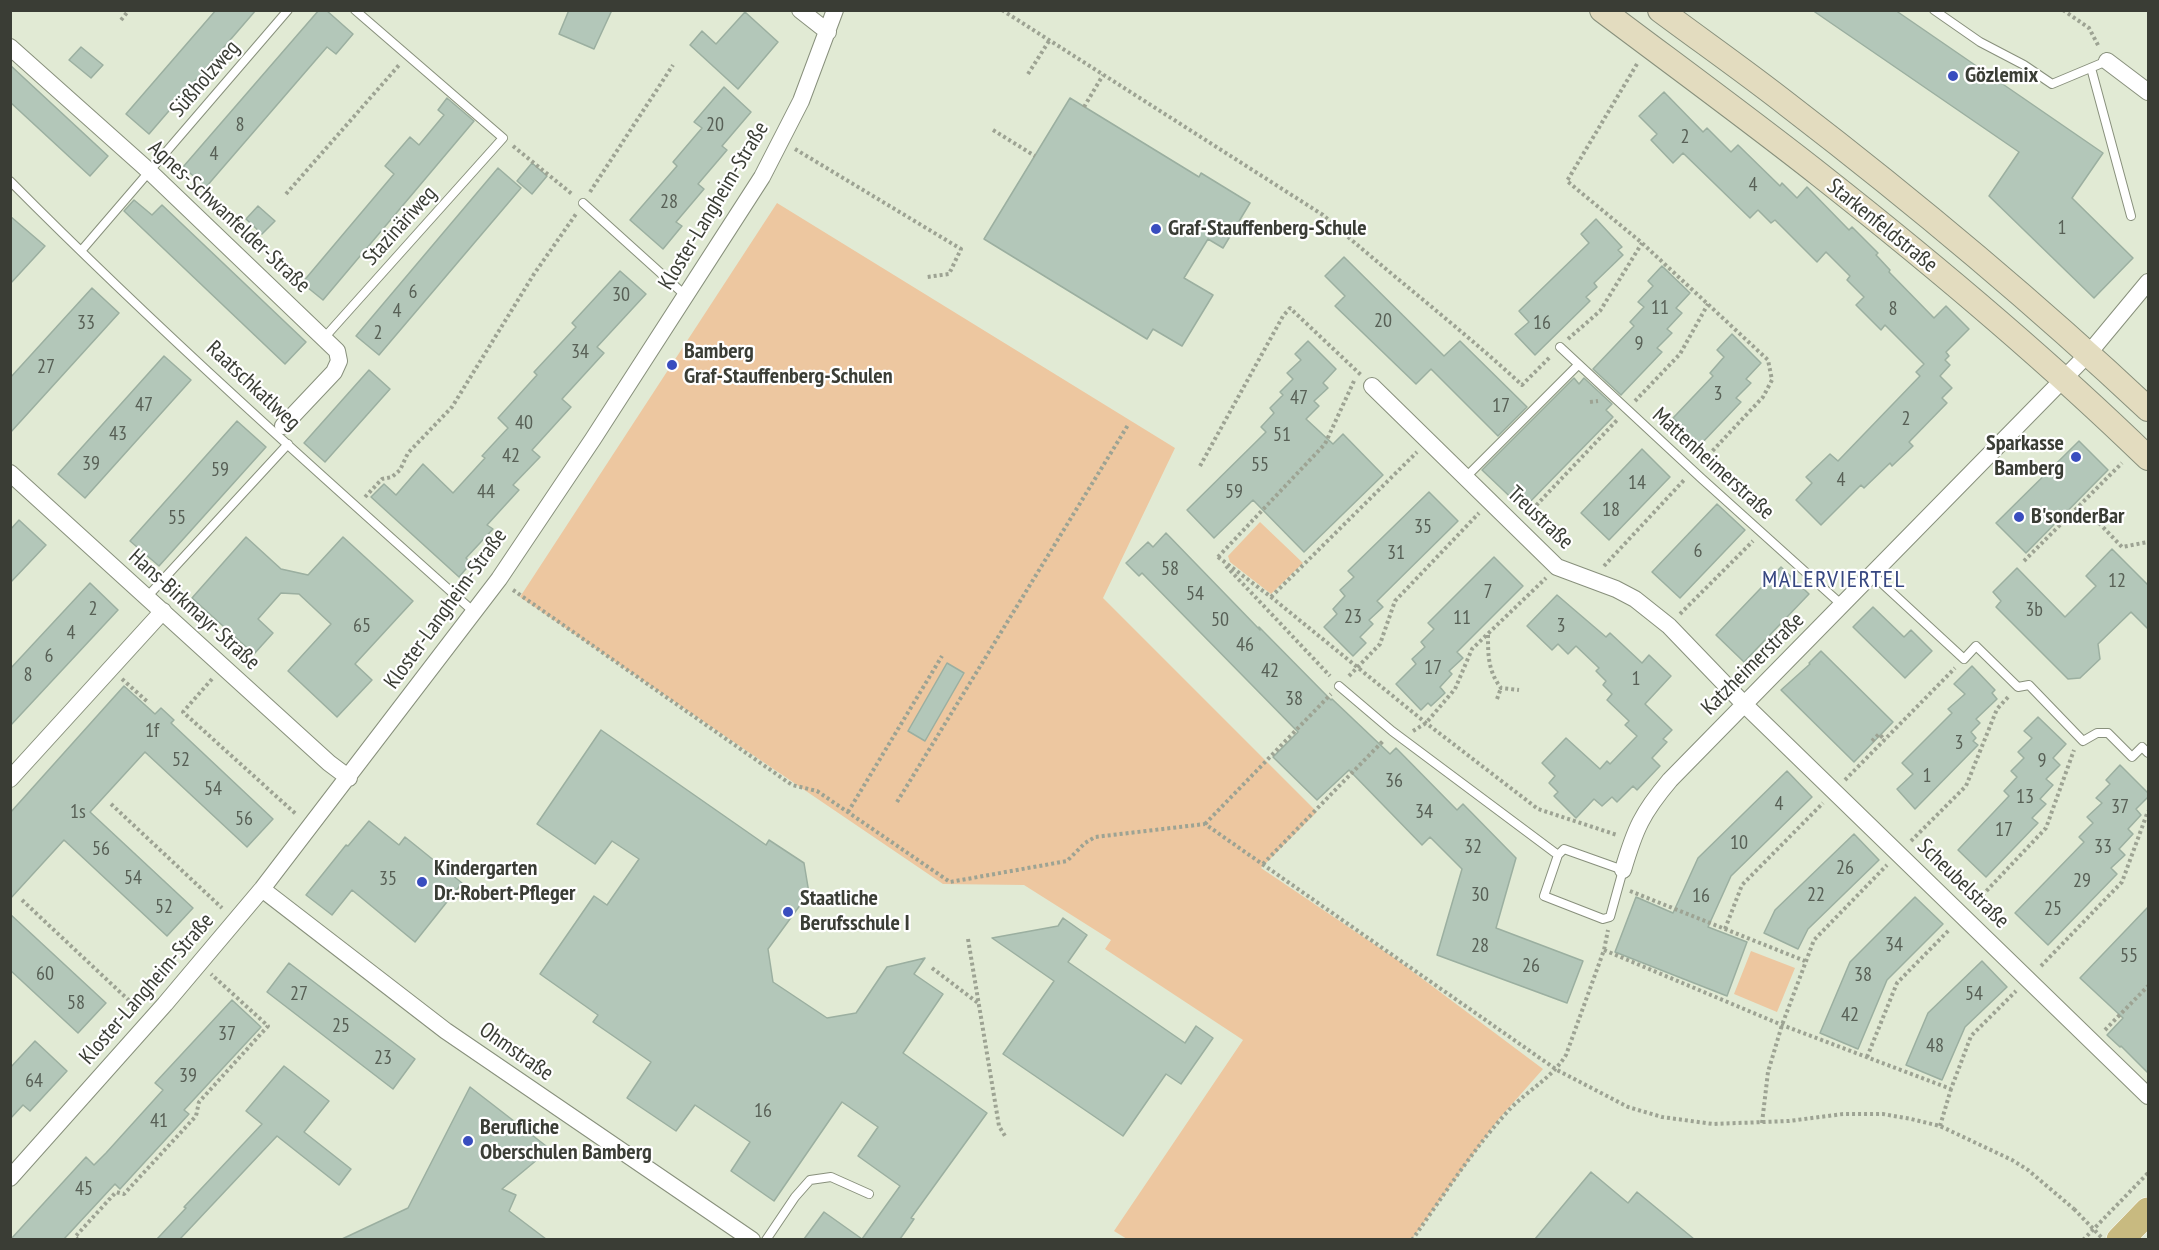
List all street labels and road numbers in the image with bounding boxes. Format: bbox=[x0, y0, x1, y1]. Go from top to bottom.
street label: Süßholzweg bbox=[164, 35, 246, 123]
street label: Kloster-Langheim-Straße bbox=[653, 117, 775, 295]
street label: Agnes-Schwanfelder-Straße bbox=[143, 135, 315, 299]
street label: Starkenfeldstraße bbox=[1821, 173, 1943, 279]
street label: Stazinäriweg bbox=[358, 181, 442, 271]
street label: Raatschkatlweg bbox=[201, 336, 305, 436]
street label: Mattenheimerstraße bbox=[1647, 402, 1779, 526]
street label: Treustraße bbox=[1501, 481, 1579, 555]
street label: Kloster-Langheim-Straße bbox=[379, 524, 513, 694]
street label: Hans-Birkmayr-Straße bbox=[123, 544, 265, 676]
street label: Katzheimerstraße bbox=[1696, 607, 1810, 721]
street label: Scheubelstraße bbox=[1912, 834, 2014, 934]
street label: Kloster-Langheim-Straße bbox=[74, 908, 220, 1070]
street label: Ohmstraße bbox=[474, 1017, 558, 1087]

